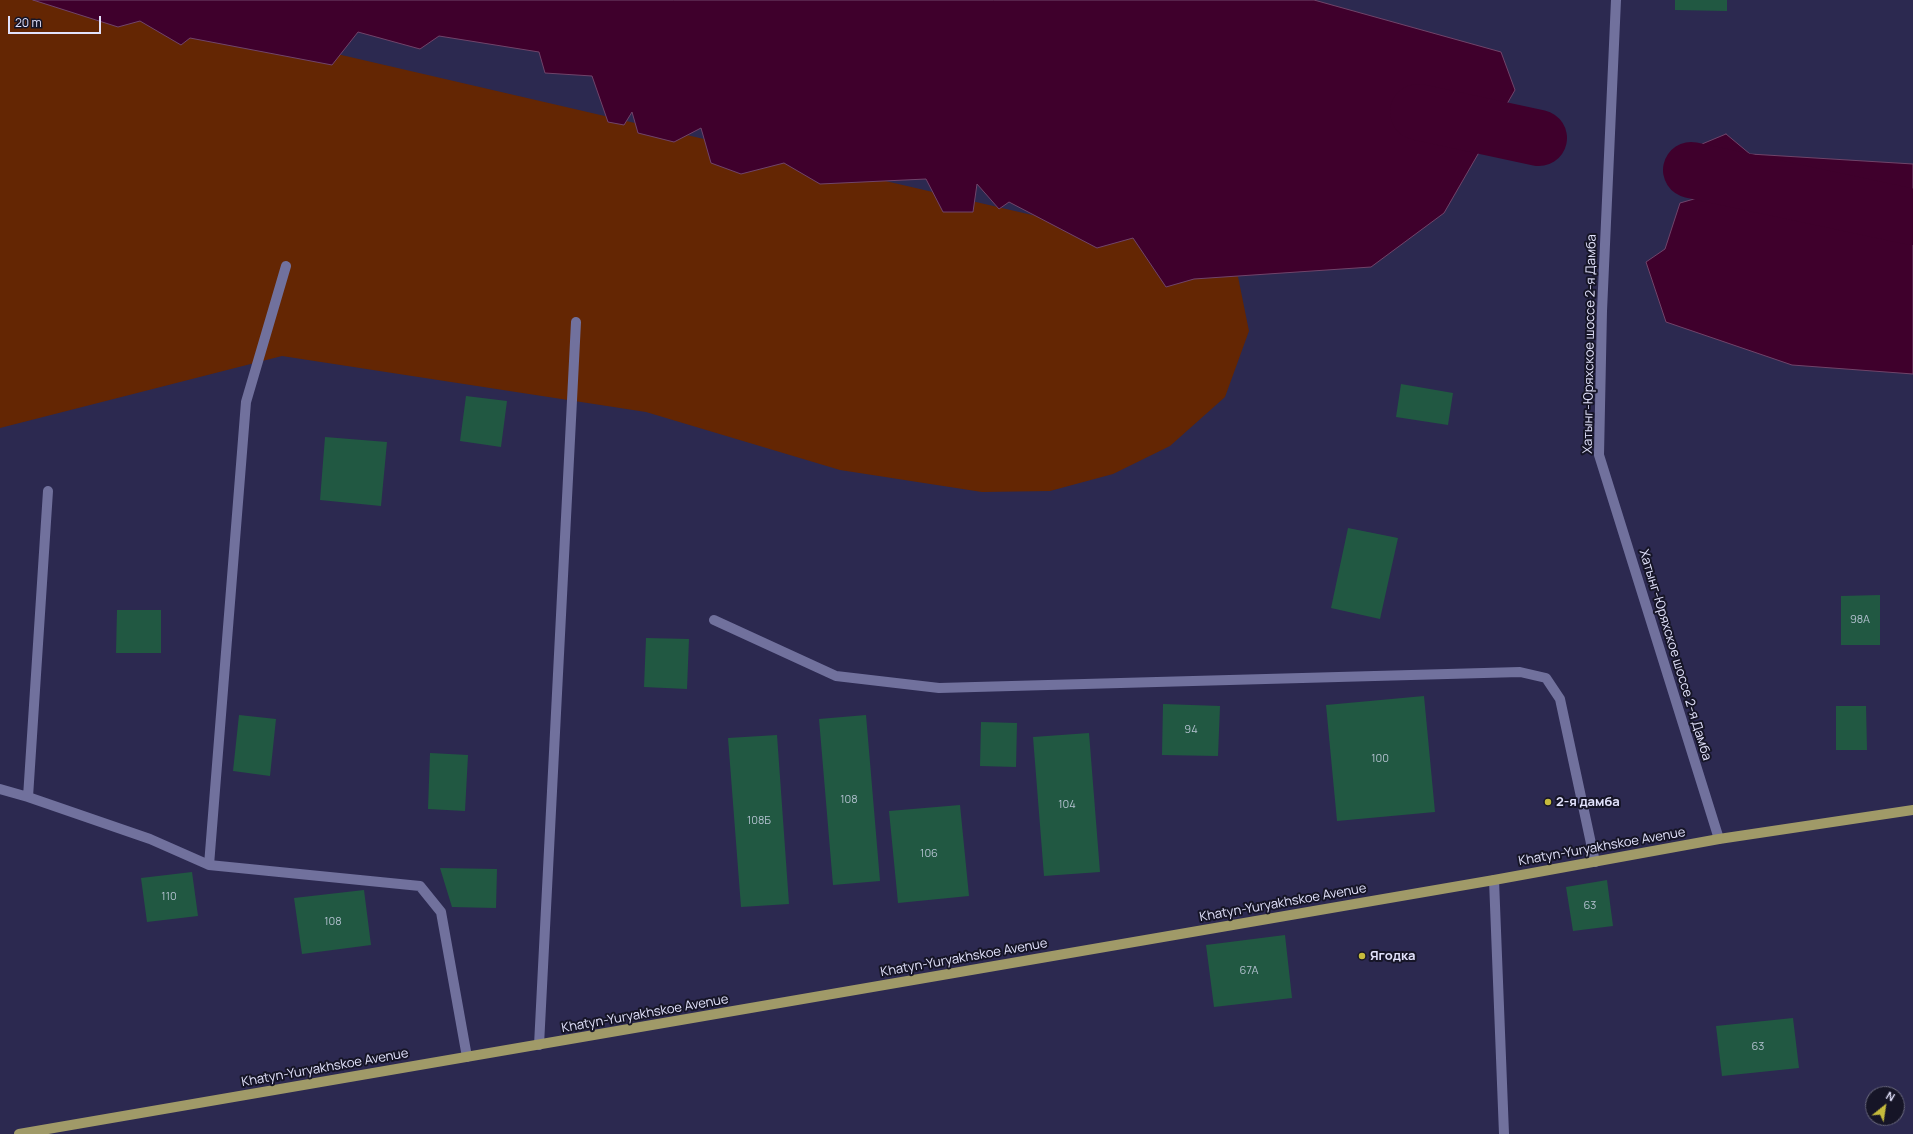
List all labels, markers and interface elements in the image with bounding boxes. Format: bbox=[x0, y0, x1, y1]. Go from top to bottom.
scale bar bbox=[10, 8, 103, 34]
text: 20 m bbox=[15, 14, 42, 31]
street label: Хатынг-Юряхское шоссе 2-я Дамба bbox=[1580, 234, 1600, 454]
street label: Хатынг-Юряхское шоссе 2-я Дамба bbox=[1635, 548, 1715, 762]
house number: 98А bbox=[1850, 613, 1870, 627]
house number: 94 bbox=[1184, 723, 1198, 737]
house number: 100 bbox=[1371, 752, 1389, 766]
house number: 108 bbox=[840, 793, 858, 807]
place label: 2-я дамба bbox=[1556, 794, 1620, 810]
marker: 2-я дамба bbox=[1543, 797, 1553, 807]
house number: 104 bbox=[1058, 798, 1076, 812]
house number: 108Б bbox=[747, 814, 771, 828]
street label: Khatyn-Yuryakhskoe Avenue bbox=[1517, 825, 1687, 869]
house number: 106 bbox=[920, 847, 938, 861]
street label: Khatyn-Yuryakhskoe Avenue bbox=[1198, 881, 1368, 925]
house number: 110 bbox=[161, 890, 177, 904]
house number: 63 bbox=[1584, 899, 1596, 913]
house number: 108 bbox=[324, 915, 342, 929]
street label: Khatyn-Yuryakhskoe Avenue bbox=[879, 936, 1049, 980]
place label: Ягодка bbox=[1370, 948, 1415, 964]
marker: Ягодка bbox=[1357, 951, 1367, 961]
house number: 67А bbox=[1240, 964, 1258, 978]
street label: Khatyn-Yuryakhskoe Avenue bbox=[560, 992, 730, 1036]
house number: 63 bbox=[1752, 1040, 1764, 1054]
street label: Khatyn-Yuryakhskoe Avenue bbox=[240, 1046, 410, 1090]
north arrow bbox=[1865, 1086, 1905, 1126]
text: N bbox=[1884, 1088, 1898, 1105]

